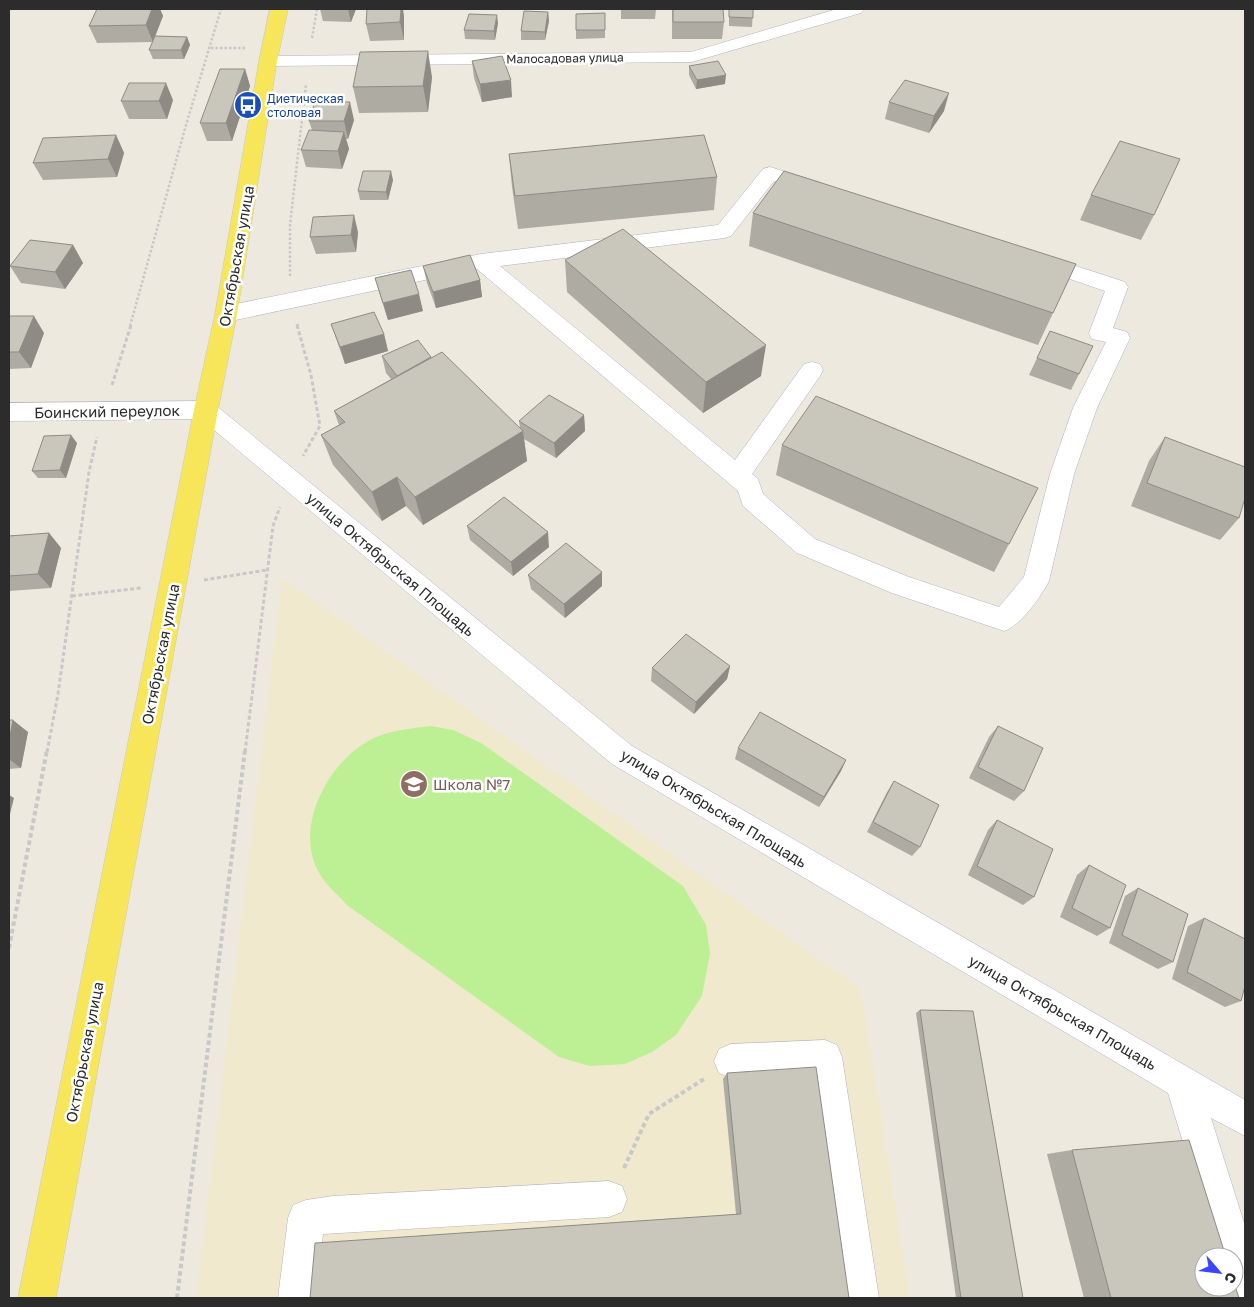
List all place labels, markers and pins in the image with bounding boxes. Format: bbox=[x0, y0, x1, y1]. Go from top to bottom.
bus stop icon: Диетическая столовая bbox=[233, 90, 263, 120]
place label: Диетическая столовая bbox=[267, 91, 344, 120]
school or university icon: Школа №7 bbox=[399, 769, 429, 799]
place label: Школа №7 bbox=[433, 775, 510, 793]

